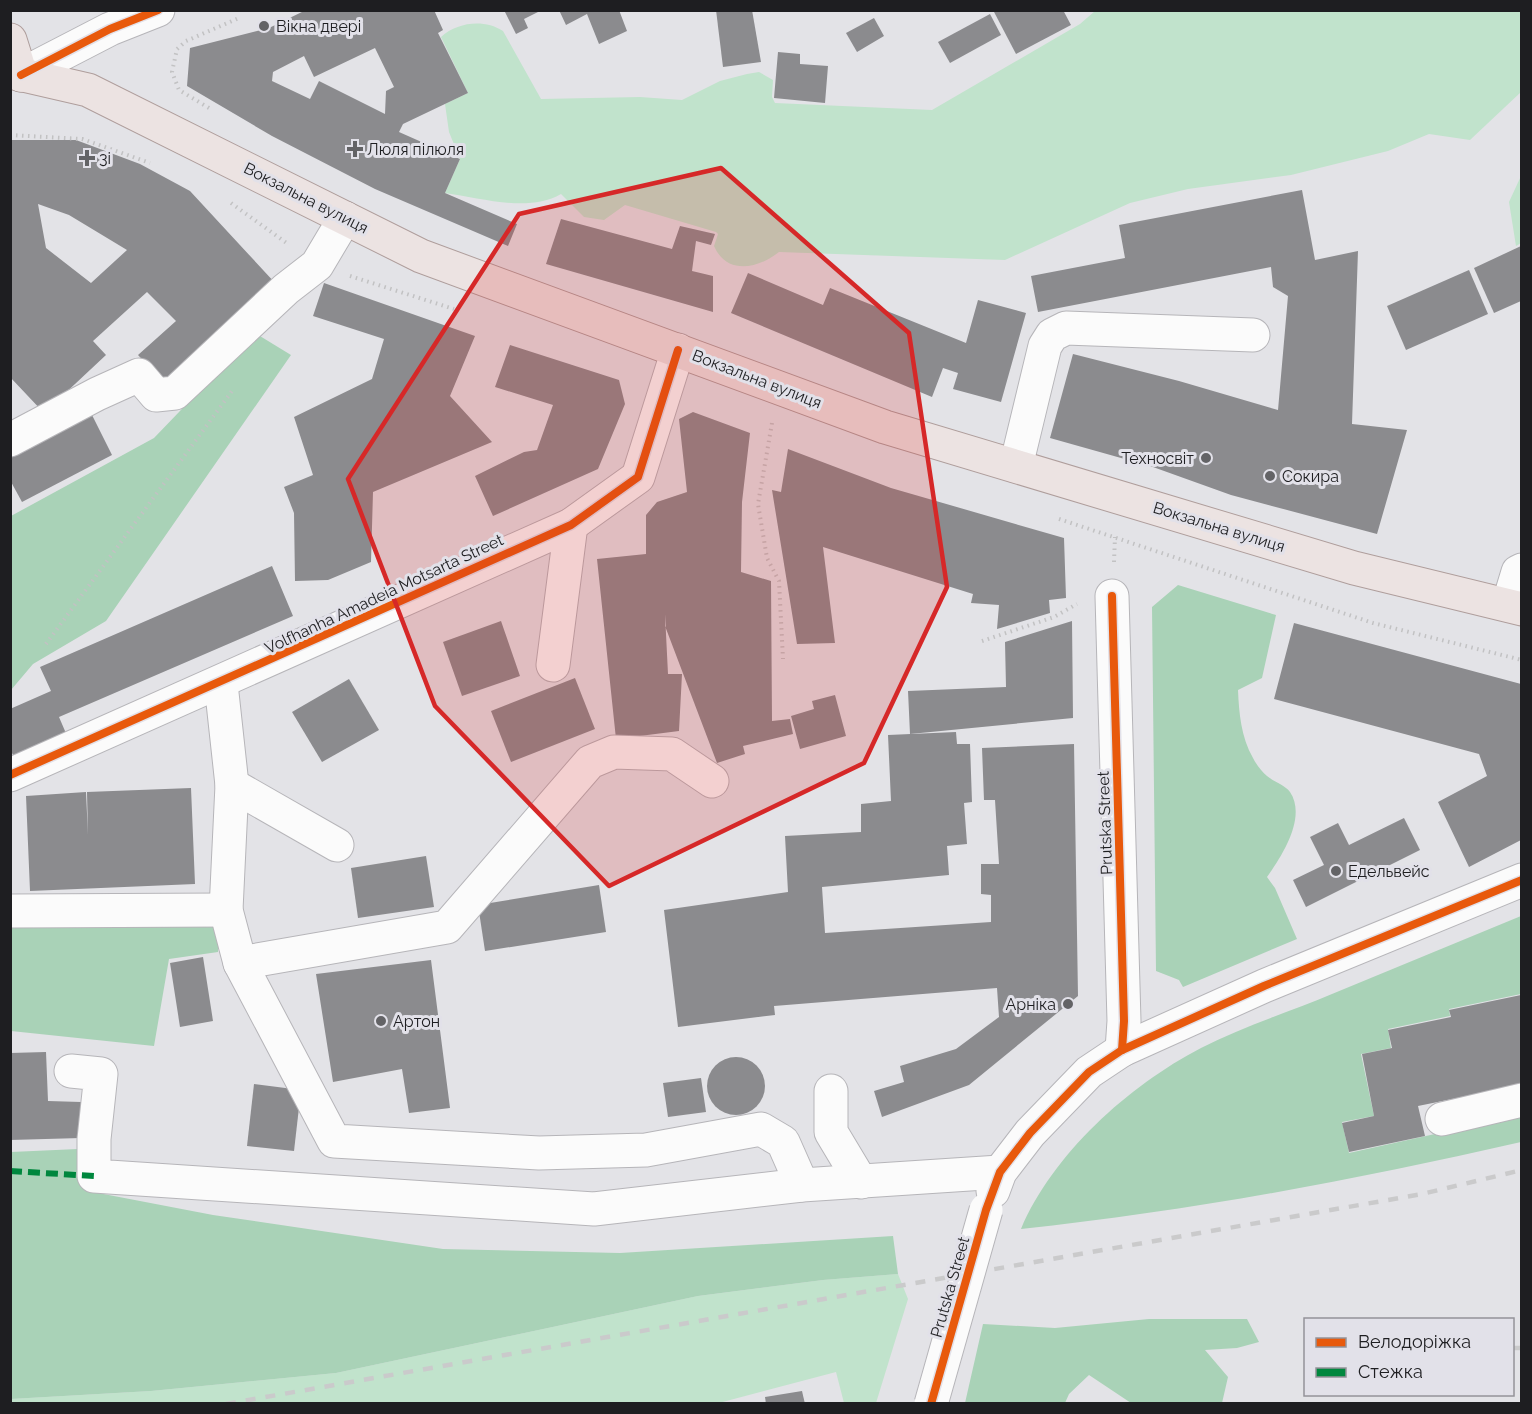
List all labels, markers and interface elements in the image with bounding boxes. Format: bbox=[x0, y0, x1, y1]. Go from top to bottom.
place label: Вікна двері bbox=[276, 17, 361, 36]
marker: Вікна двері bbox=[257, 19, 271, 33]
place label: Люля пілюля bbox=[367, 140, 464, 159]
marker: Люля пілюля bbox=[348, 142, 362, 156]
place label: 3i bbox=[99, 149, 111, 168]
marker: 3i bbox=[80, 151, 94, 165]
street label: Вокзальна вулиця bbox=[241, 158, 371, 238]
street label: Вокзальна вулиця bbox=[690, 346, 824, 412]
place label: Техносвіт bbox=[1121, 449, 1194, 468]
marker: Техносвіт bbox=[1199, 451, 1213, 465]
place label: Сокира bbox=[1282, 467, 1339, 486]
marker: Сокира bbox=[1263, 469, 1277, 483]
street label: Вокзальна вулиця bbox=[1151, 498, 1287, 556]
street label: Volfhanha Amadeia Motsarta Street bbox=[262, 530, 507, 658]
street label: Prutska Street bbox=[1094, 770, 1116, 875]
place label: Едельвейс bbox=[1348, 862, 1430, 881]
marker: Едельвейс bbox=[1329, 864, 1343, 878]
place label: Арніка bbox=[1005, 995, 1056, 1014]
marker: Арніка bbox=[1061, 997, 1075, 1011]
place label: Артон bbox=[393, 1012, 440, 1031]
marker: Артон bbox=[374, 1014, 388, 1028]
street label: Prutska Street bbox=[927, 1234, 974, 1339]
legend bbox=[1304, 1318, 1514, 1396]
text: Велодоріжка bbox=[1358, 1331, 1471, 1352]
text: Стежка bbox=[1358, 1361, 1423, 1382]

